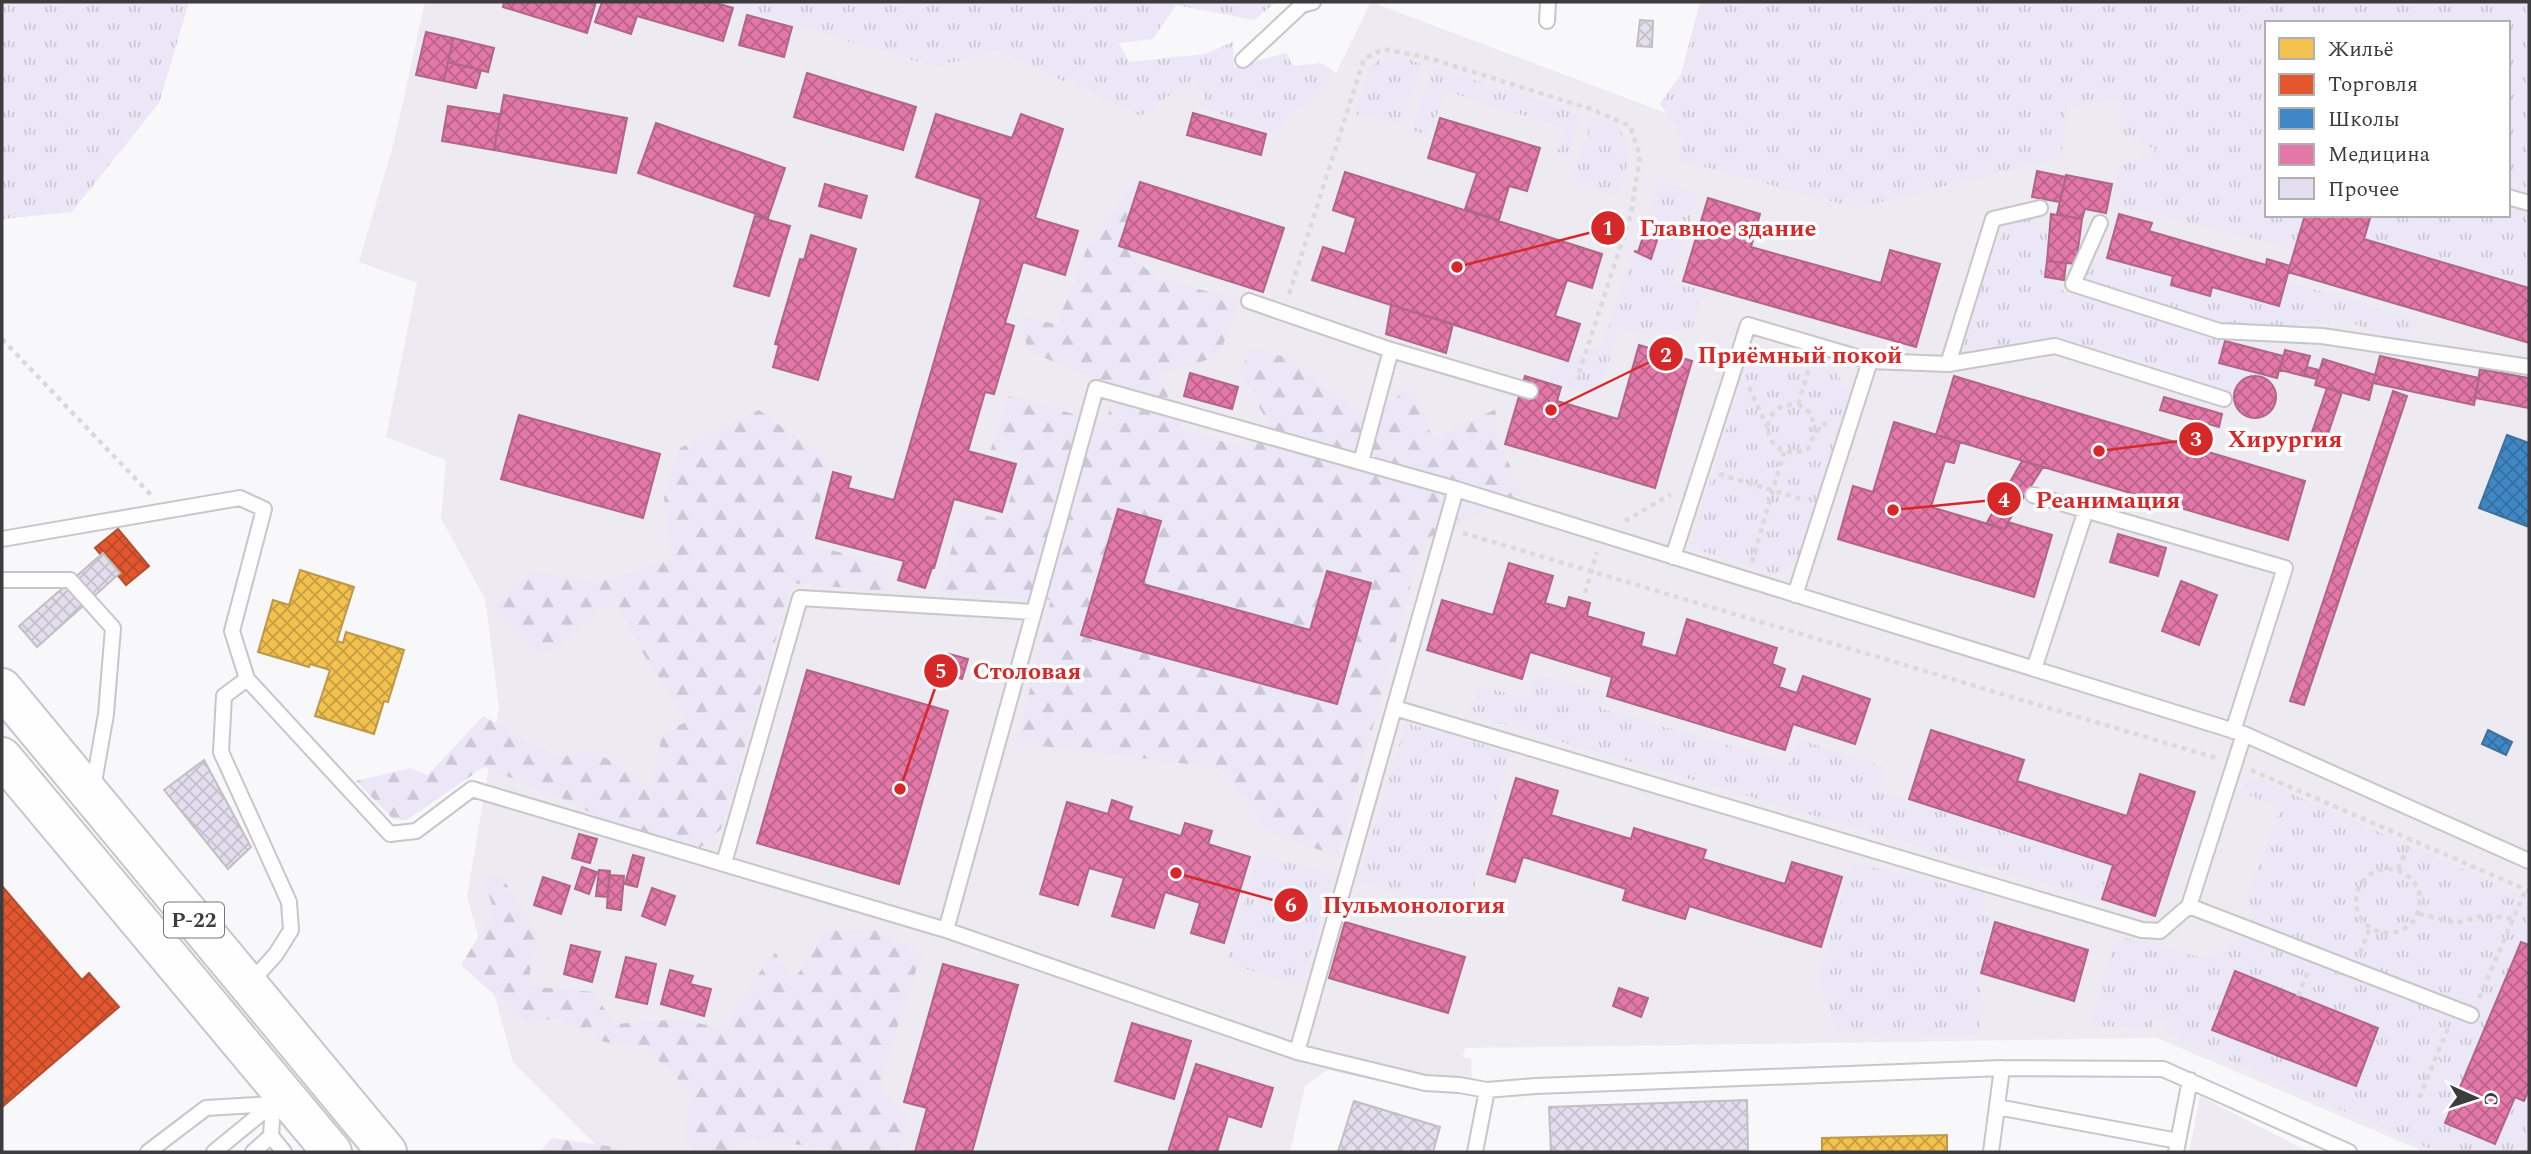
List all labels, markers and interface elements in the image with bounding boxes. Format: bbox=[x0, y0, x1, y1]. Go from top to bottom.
legend bbox=[2265, 21, 2510, 217]
text: Жильё bbox=[2328, 34, 2394, 66]
text: Торговля bbox=[2328, 69, 2418, 101]
text: Школы bbox=[2328, 104, 2400, 136]
text: Медицина bbox=[2328, 139, 2431, 171]
text: Прочее bbox=[2328, 174, 2399, 206]
callout: Главное здание bbox=[1591, 205, 1831, 250]
text: Главное здание bbox=[1639, 211, 1817, 247]
text: 1 bbox=[1602, 213, 1614, 245]
callout: Приёмный покой bbox=[1648, 332, 1916, 377]
text: Приёмный покой bbox=[1698, 338, 1902, 374]
text: 2 bbox=[1660, 340, 1672, 372]
callout: Хирургия bbox=[2178, 416, 2356, 461]
text: Хирургия bbox=[2228, 422, 2342, 458]
text: 3 bbox=[2190, 424, 2202, 456]
callout: Реанимация bbox=[1986, 477, 2194, 522]
text: Реанимация bbox=[2036, 483, 2180, 519]
text: 4 bbox=[1998, 485, 2010, 517]
callout: Столовая bbox=[924, 648, 1095, 693]
text: Столовая bbox=[973, 654, 1081, 690]
text: 5 bbox=[935, 656, 947, 688]
callout: Пульмонология bbox=[1274, 882, 1520, 927]
text: Пульмонология bbox=[1323, 888, 1505, 924]
text: 6 bbox=[1285, 890, 1297, 922]
road number: Р-22 bbox=[164, 902, 224, 937]
north arrow bbox=[2440, 1063, 2510, 1133]
text: С bbox=[2476, 1091, 2505, 1106]

